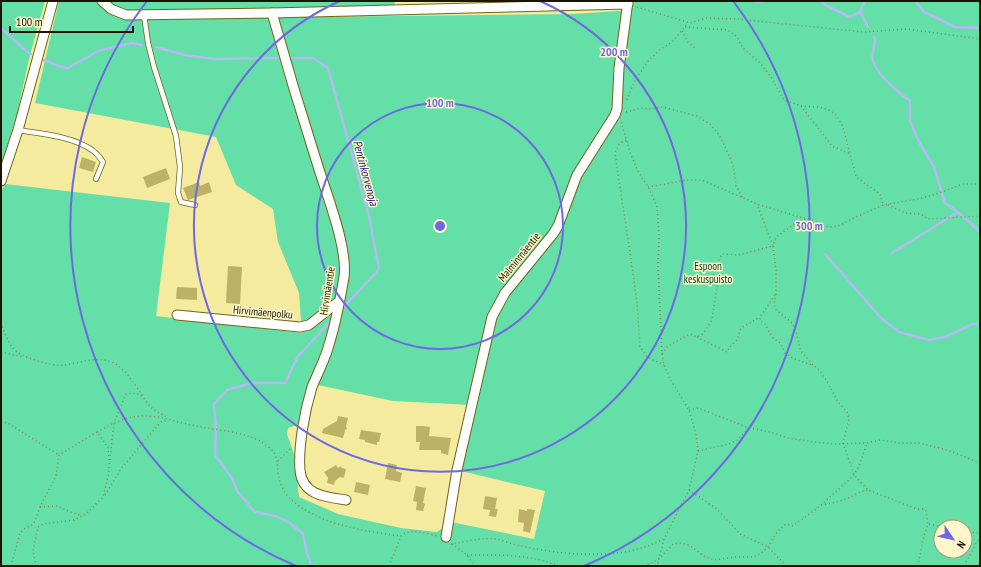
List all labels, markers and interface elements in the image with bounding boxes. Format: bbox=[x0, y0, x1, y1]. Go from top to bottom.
scale bar bbox=[10, 8, 133, 34]
text: 100 m bbox=[16, 14, 43, 29]
text: 200 m bbox=[600, 44, 628, 59]
text: 100 m bbox=[426, 95, 454, 110]
water label: Pentinkorvenoja bbox=[350, 139, 382, 208]
text: 300 m bbox=[795, 218, 823, 233]
centre of rings bbox=[433, 219, 447, 233]
street label: Malminmäentie bbox=[495, 229, 543, 284]
park label: Espoon keskuspuisto bbox=[684, 259, 733, 286]
street label: Hirvimäentie bbox=[316, 265, 338, 316]
street label: Hirvimäenpolku bbox=[232, 302, 294, 322]
north arrow bbox=[933, 519, 973, 559]
text: N bbox=[954, 538, 969, 551]

